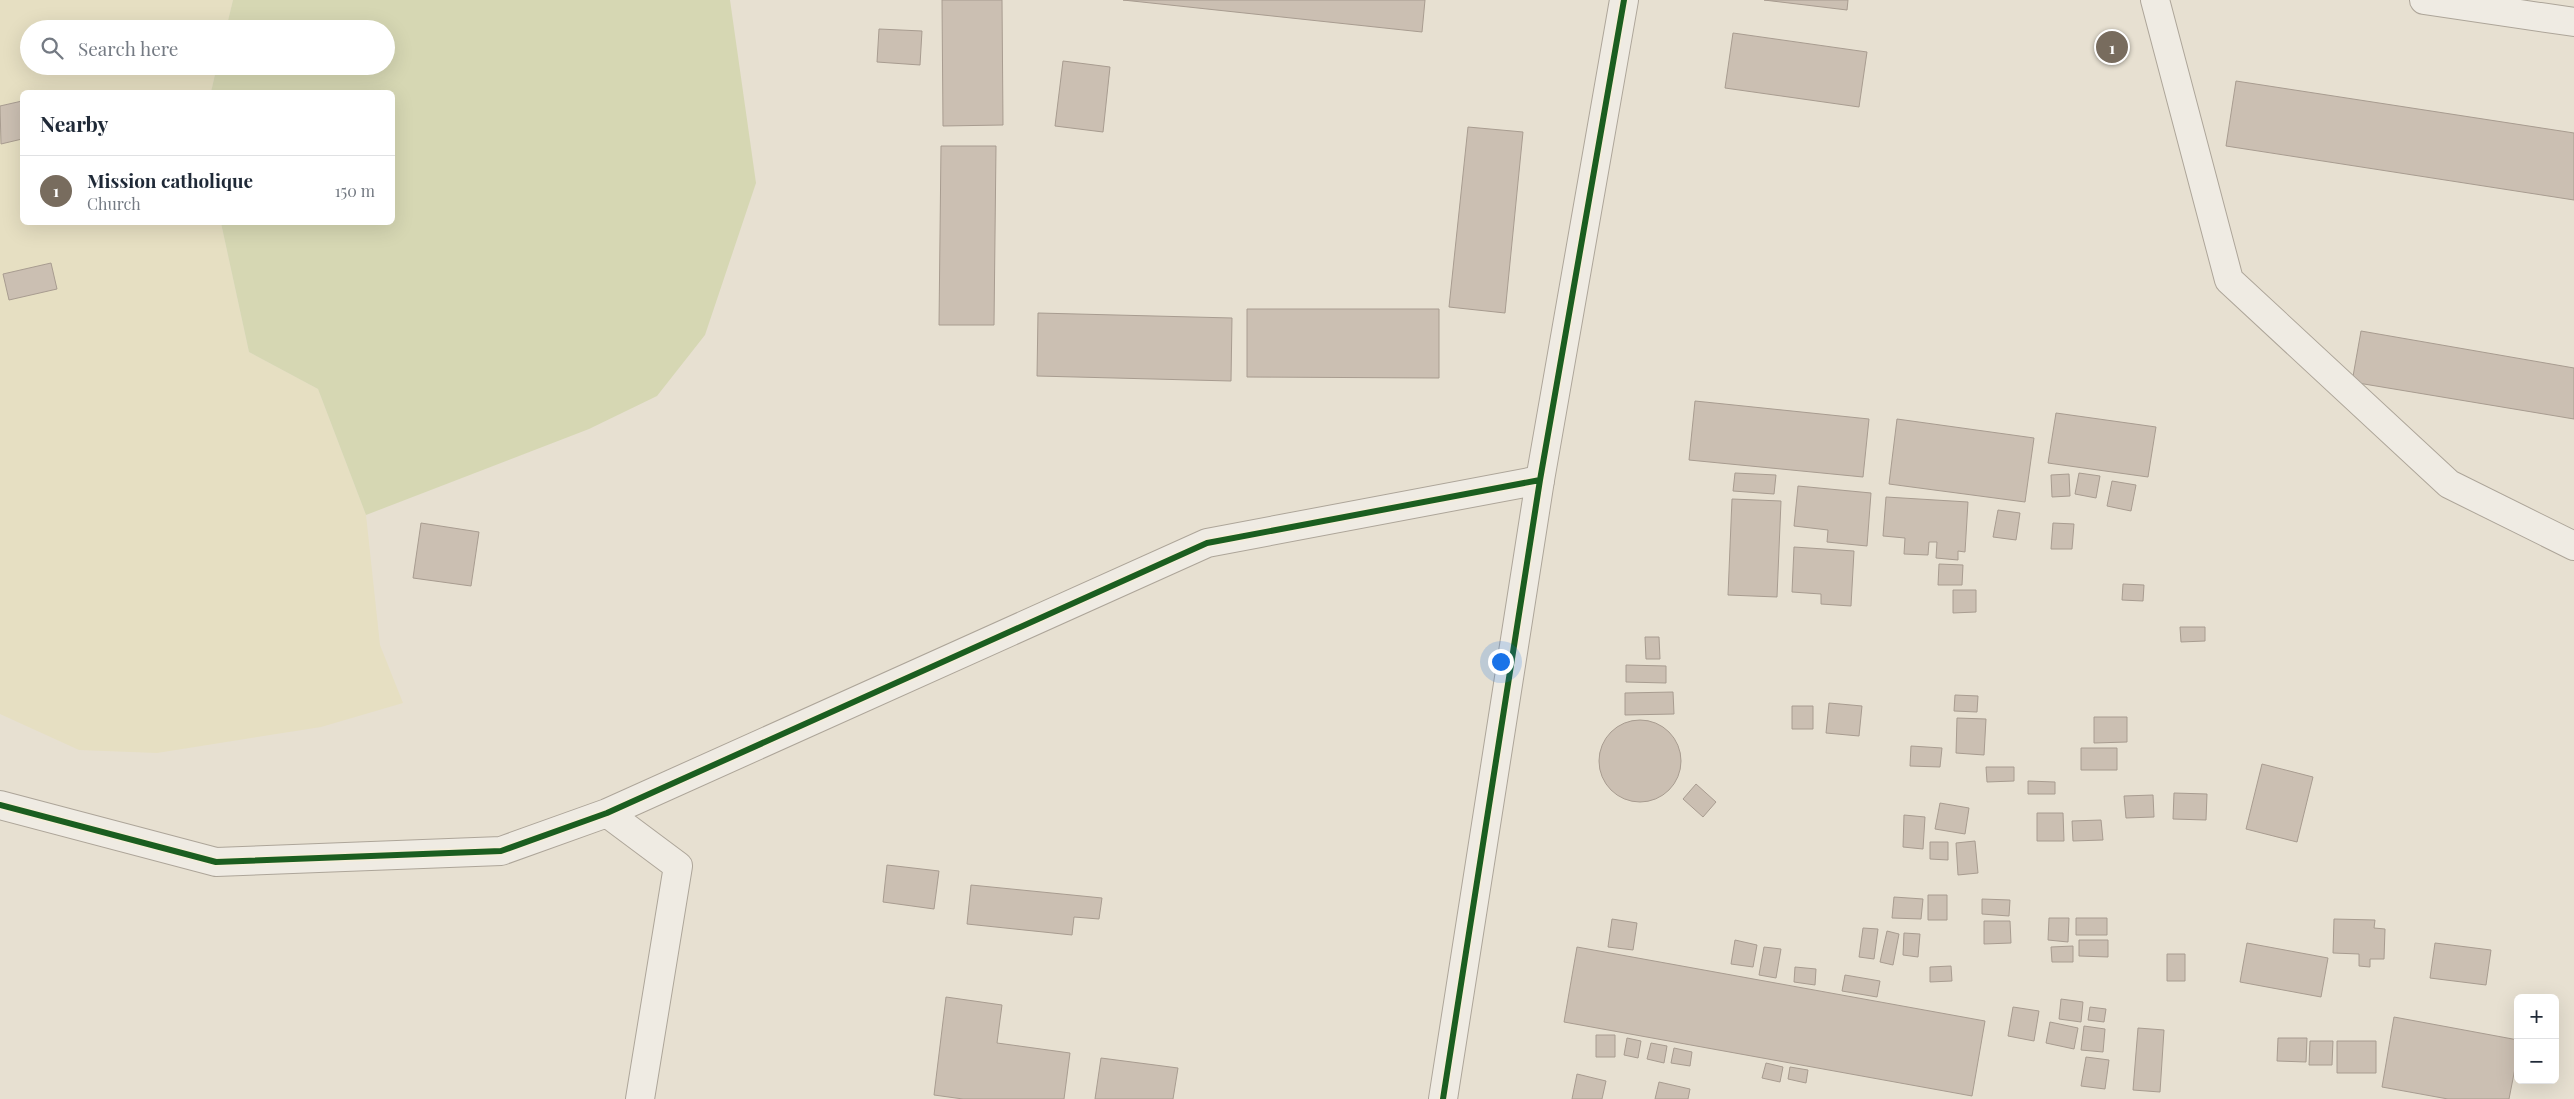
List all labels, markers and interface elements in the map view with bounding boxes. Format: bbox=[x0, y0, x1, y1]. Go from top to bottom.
search box bbox=[20, 20, 395, 75]
pin: 1 bbox=[2096, 28, 2128, 66]
icon: search bbox=[38, 34, 66, 62]
text: Search here bbox=[78, 35, 178, 61]
text: Nearby bbox=[40, 109, 109, 137]
text: Mission catholique bbox=[87, 167, 253, 193]
text: 1 bbox=[53, 180, 59, 201]
text: 150 m bbox=[335, 180, 375, 201]
text: Church bbox=[87, 193, 141, 214]
your location bbox=[1488, 649, 1514, 675]
map controls bbox=[2514, 994, 2559, 1084]
button: + bbox=[2514, 994, 2559, 1039]
button: − bbox=[2514, 1039, 2559, 1084]

